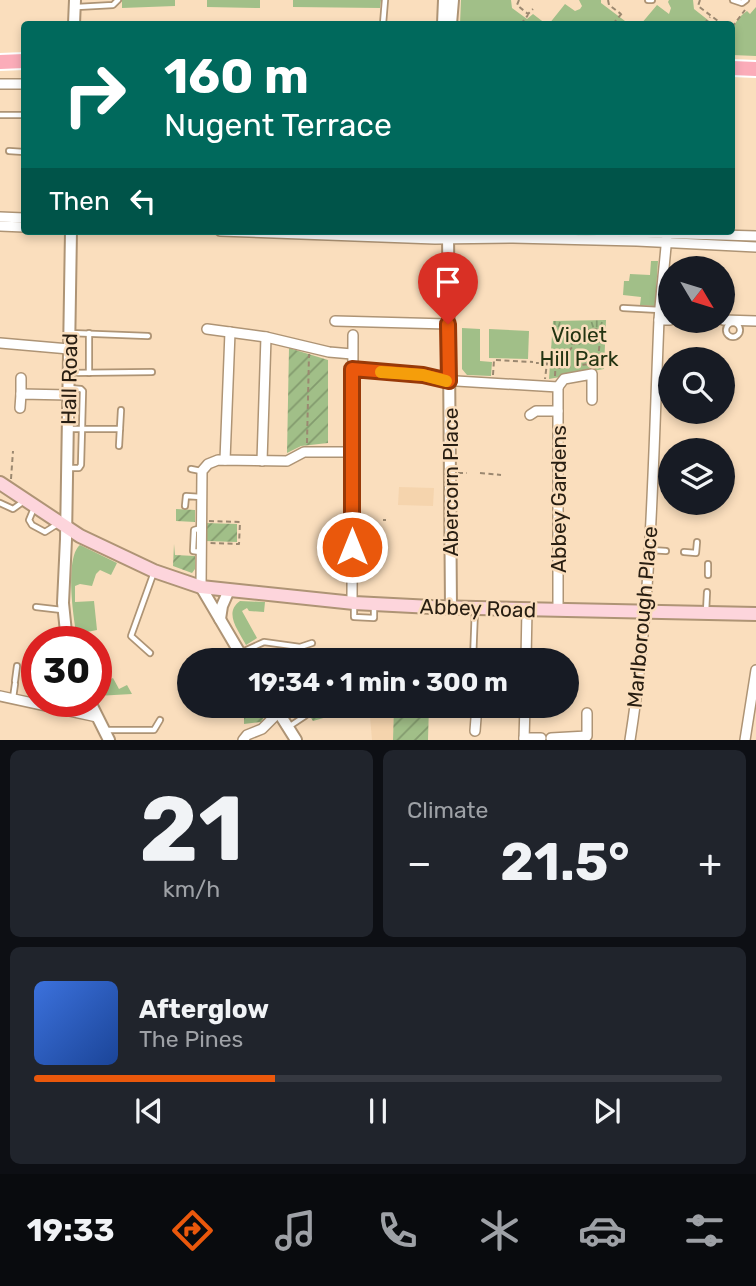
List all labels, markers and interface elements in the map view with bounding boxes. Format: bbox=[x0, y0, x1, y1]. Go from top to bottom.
text: 160 m bbox=[164, 47, 309, 105]
icon: right bbox=[49, 49, 140, 140]
text: Nugent Terrace bbox=[164, 106, 392, 144]
icon: left bbox=[124, 182, 162, 220]
text: Then bbox=[49, 186, 110, 217]
pin bbox=[418, 252, 478, 324]
north arrow bbox=[658, 256, 735, 332]
map controls bbox=[658, 256, 735, 515]
icon: arrive bbox=[429, 263, 467, 301]
park label: Violet Hill Park bbox=[539, 322, 619, 371]
street label: Hall Road bbox=[56, 333, 82, 425]
button: search bbox=[658, 347, 735, 424]
street label: Abercorn Place bbox=[438, 407, 463, 557]
street label: Abbey Gardens bbox=[546, 425, 571, 573]
button: layers bbox=[658, 438, 735, 515]
position arrow bbox=[315, 510, 389, 584]
street label: Marlborough Place bbox=[622, 525, 662, 709]
street label: Abbey Road bbox=[419, 593, 537, 623]
speed limit sign: 30 bbox=[21, 626, 112, 717]
text: 19:34 · 1 min · 300 m bbox=[248, 667, 508, 698]
text: 21 bbox=[139, 775, 244, 883]
text: Climate bbox=[407, 796, 488, 824]
text: 21.5° bbox=[500, 831, 630, 893]
text: − bbox=[407, 840, 432, 886]
text: + bbox=[698, 840, 722, 886]
text: km/h bbox=[163, 875, 220, 903]
text: Afterglow bbox=[139, 994, 269, 1025]
text: The Pines bbox=[139, 1025, 243, 1053]
icon: previous bbox=[130, 1092, 168, 1130]
icon: pause bbox=[359, 1092, 397, 1130]
icon: next bbox=[588, 1092, 626, 1130]
icon: directions bbox=[168, 1206, 217, 1255]
icon: music bbox=[271, 1206, 320, 1255]
icon: phone bbox=[373, 1206, 422, 1255]
icon: climate bbox=[475, 1206, 524, 1255]
icon: car bbox=[578, 1206, 627, 1255]
icon: filters bbox=[680, 1206, 729, 1255]
text: 19:33 bbox=[27, 1211, 115, 1249]

